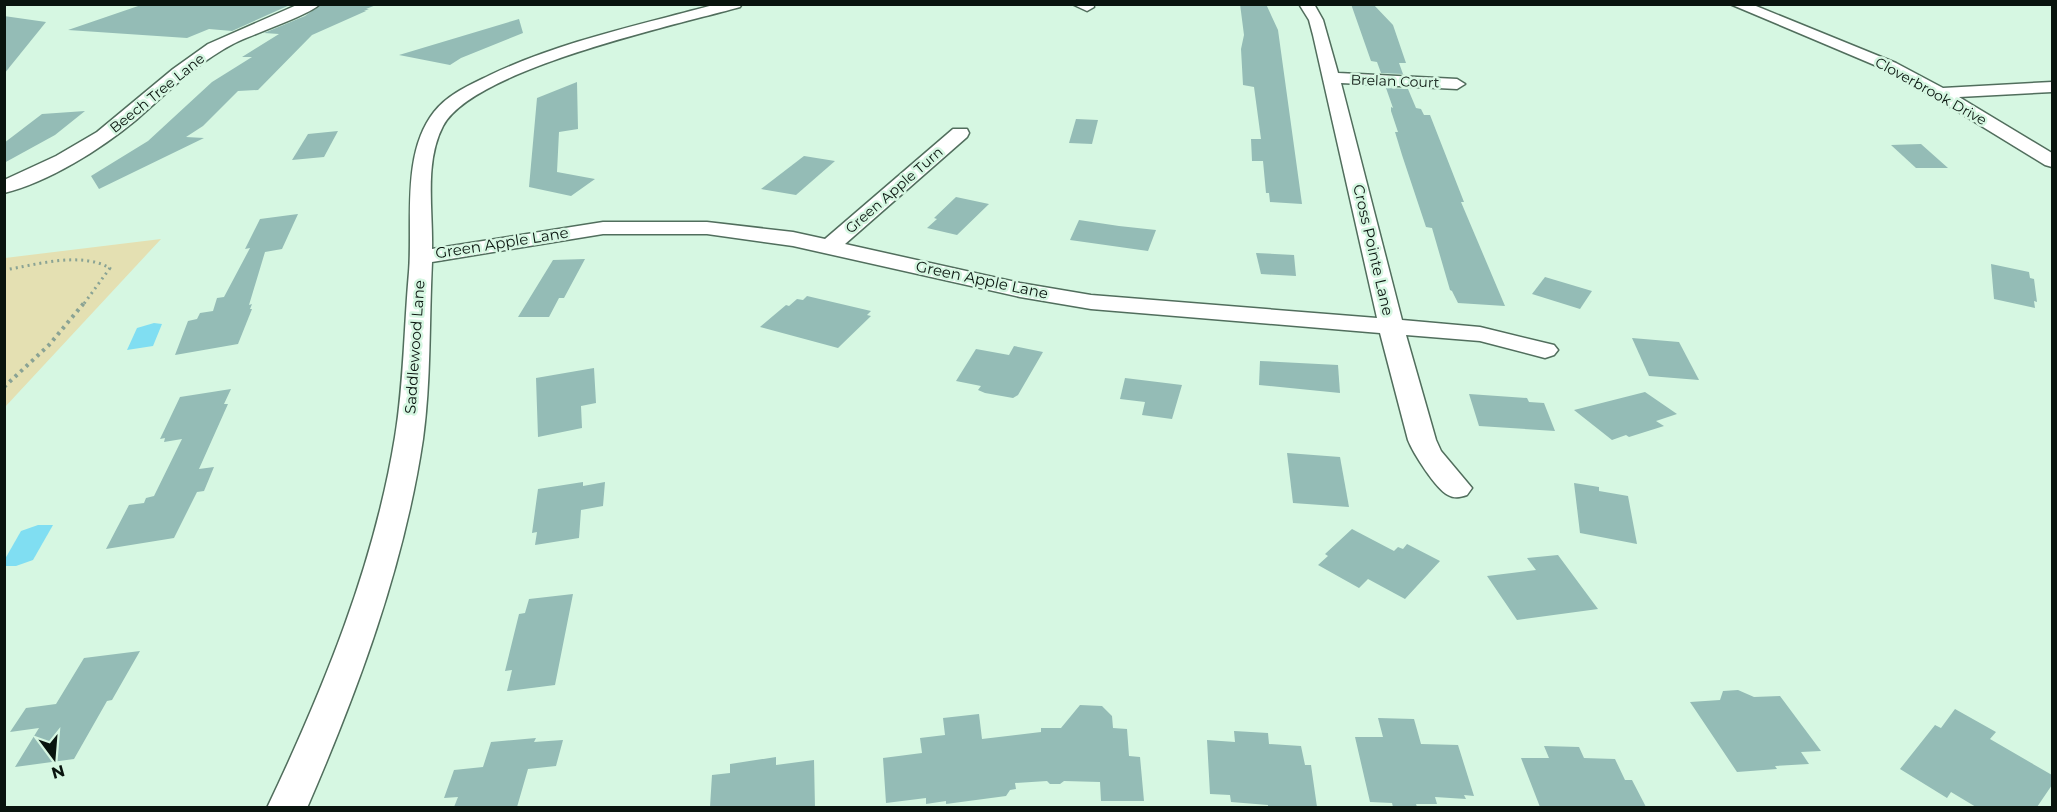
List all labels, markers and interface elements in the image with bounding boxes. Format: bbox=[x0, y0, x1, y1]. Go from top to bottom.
street label: Beech Tree Lane bbox=[106, 49, 208, 137]
street label: Cloverbrook Drive bbox=[1872, 53, 1990, 129]
street label: Brelan Court bbox=[1350, 70, 1440, 92]
street label: Green Apple Turn bbox=[842, 143, 946, 237]
street label: Cross Pointe Lane bbox=[1349, 182, 1398, 317]
street label: Green Apple Lane bbox=[434, 223, 570, 262]
street label: Green Apple Lane bbox=[914, 256, 1050, 303]
street label: Saddlewood Lane bbox=[400, 279, 429, 415]
north arrow bbox=[24, 728, 84, 788]
text: N bbox=[49, 761, 67, 783]

